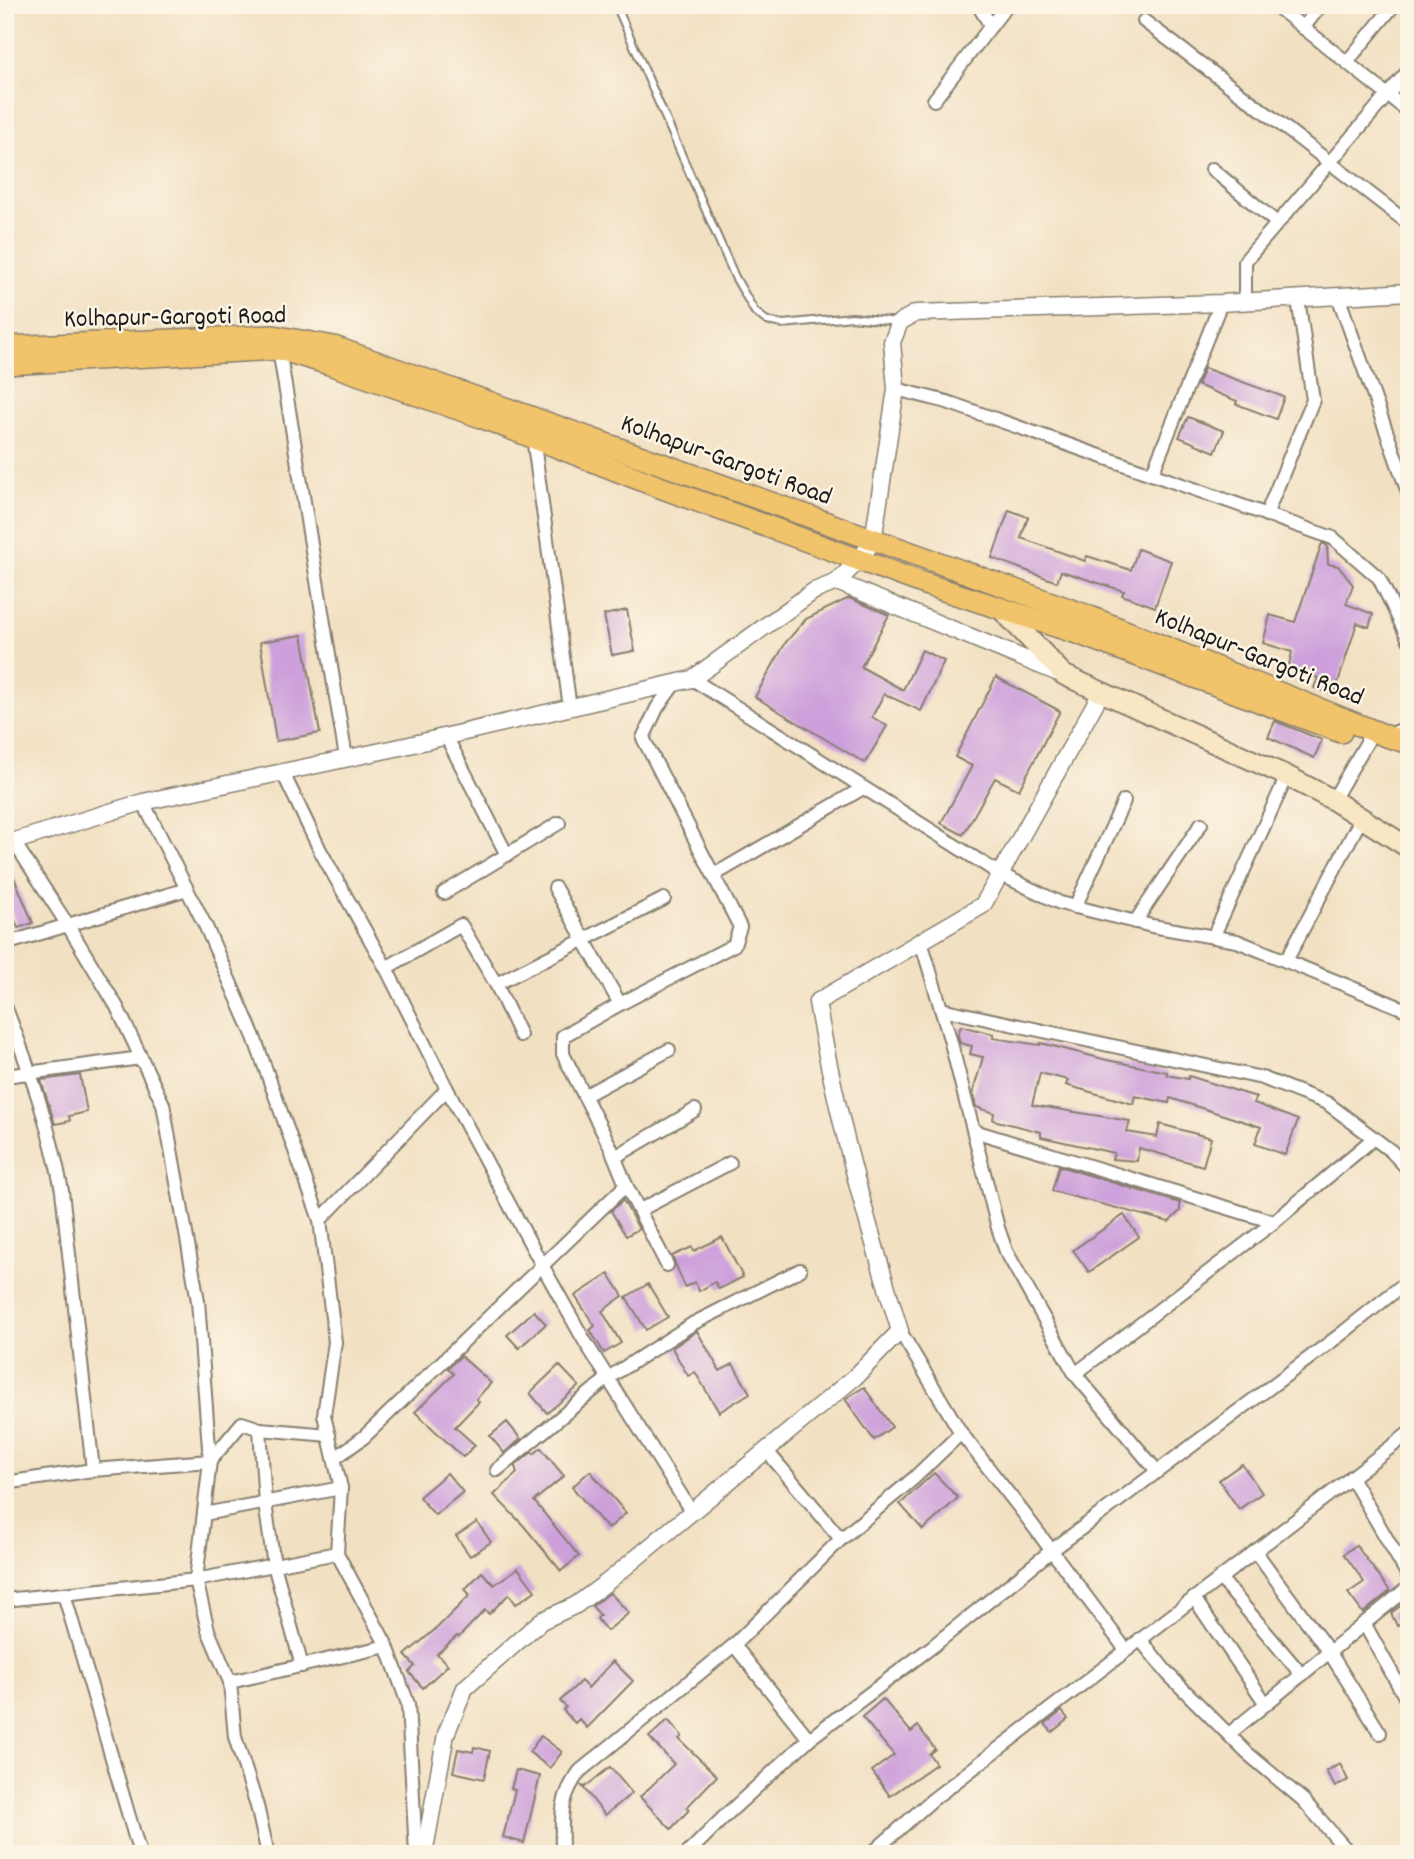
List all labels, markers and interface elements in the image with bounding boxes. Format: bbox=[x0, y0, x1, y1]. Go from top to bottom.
street label: Kolhapur-Gargoti Road bbox=[64, 298, 287, 339]
street label: Kolhapur-Gargoti Road bbox=[615, 406, 837, 517]
street label: Kolhapur-Gargoti Road bbox=[1149, 599, 1369, 717]

